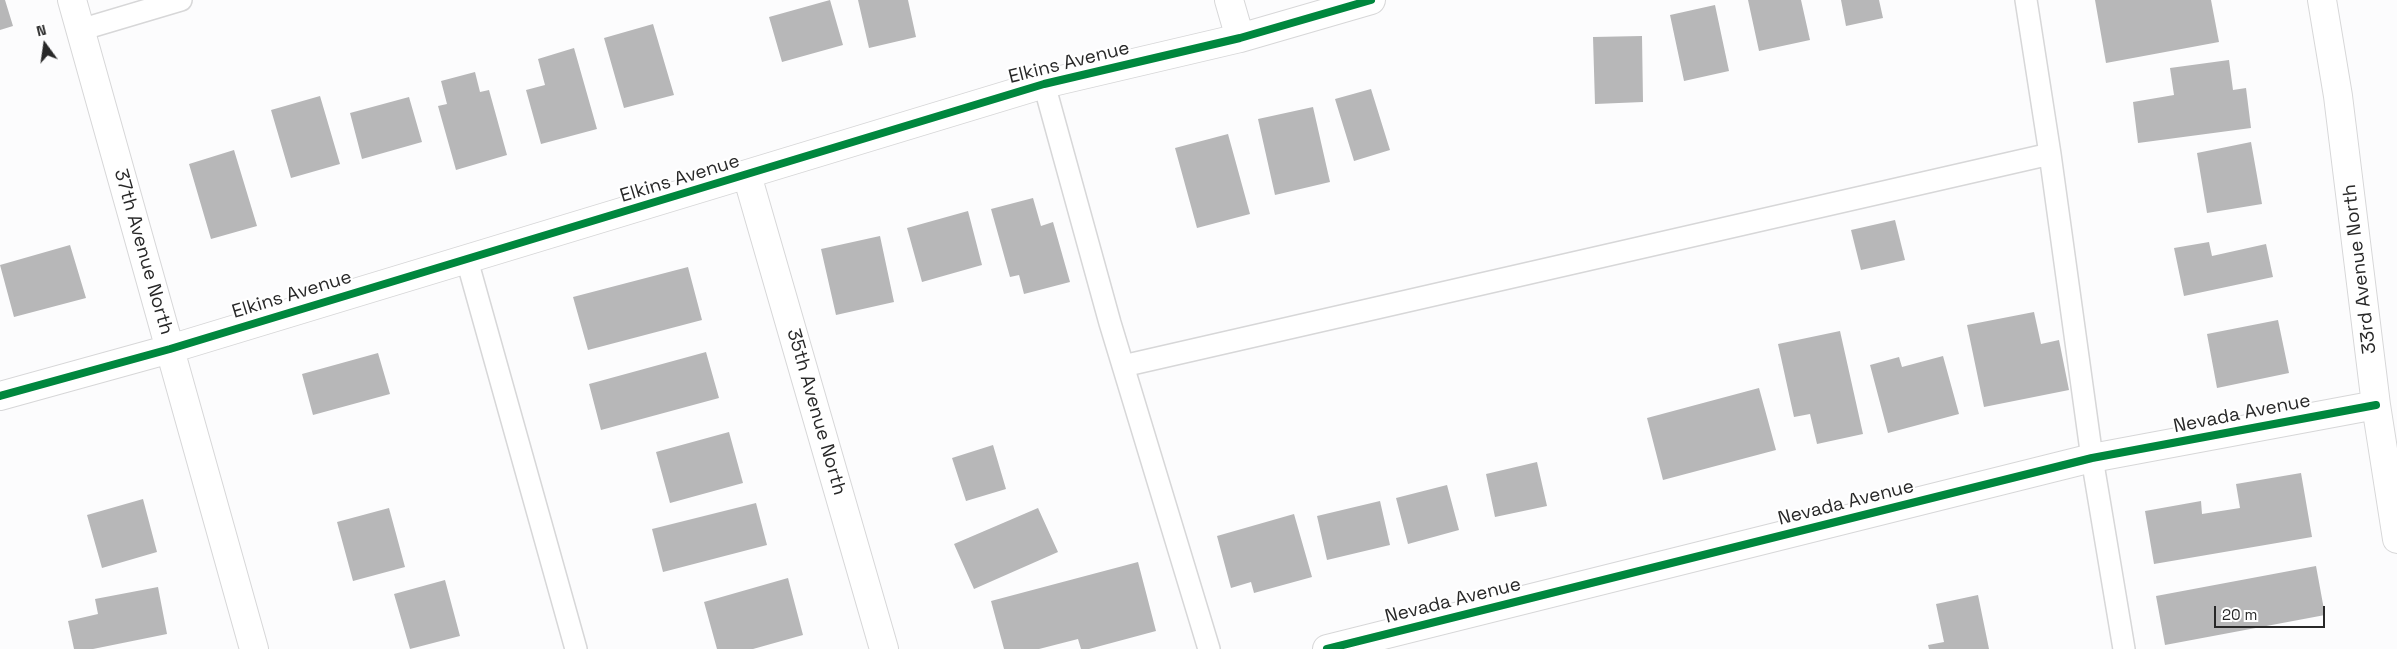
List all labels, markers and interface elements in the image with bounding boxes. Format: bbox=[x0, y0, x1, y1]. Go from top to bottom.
north arrow bbox=[20, 20, 70, 70]
text: N bbox=[35, 21, 48, 40]
street label: Elkins Avenue bbox=[1006, 37, 1132, 89]
street label: Elkins Avenue bbox=[617, 150, 743, 208]
street label: 37th Avenue North bbox=[108, 166, 178, 338]
street label: 33rd Avenue North bbox=[2338, 183, 2382, 355]
street label: Elkins Avenue bbox=[229, 266, 355, 324]
street label: 35th Avenue North bbox=[781, 326, 851, 498]
street label: Nevada Avenue bbox=[2171, 390, 2313, 438]
street label: Nevada Avenue bbox=[1776, 475, 1916, 531]
street label: Nevada Avenue bbox=[1383, 573, 1523, 629]
scale bar bbox=[2217, 596, 2328, 628]
text: 20 m bbox=[2222, 605, 2257, 624]

